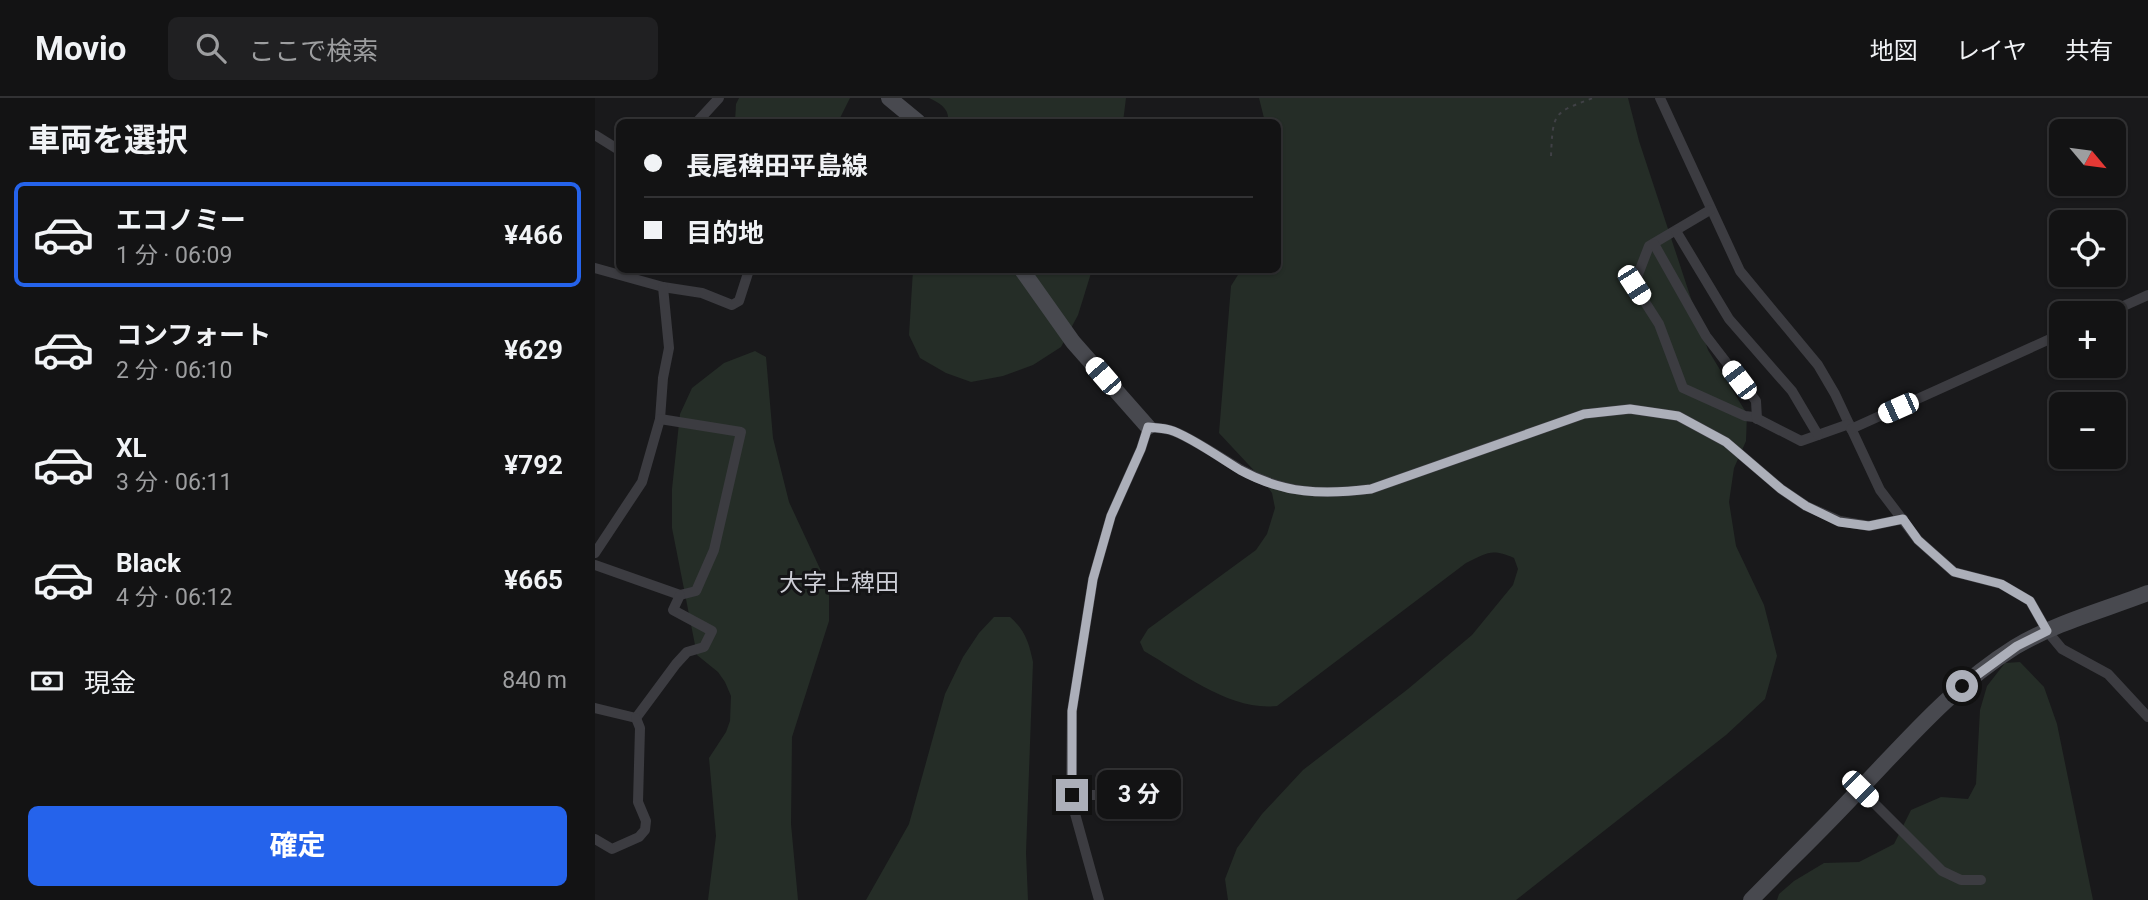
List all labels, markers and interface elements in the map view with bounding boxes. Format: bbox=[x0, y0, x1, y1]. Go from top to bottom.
search box bbox=[168, 17, 658, 80]
text: Movio bbox=[35, 29, 126, 68]
icon: search bbox=[192, 29, 230, 67]
text: ここで検索 bbox=[248, 36, 378, 66]
text: 地図 bbox=[1870, 37, 1918, 65]
text: レイヤ bbox=[1956, 37, 2027, 65]
text: 共有 bbox=[2065, 37, 2113, 65]
north arrow bbox=[2049, 119, 2126, 196]
map controls bbox=[2049, 119, 2126, 469]
text: 車両を選択 bbox=[28, 121, 188, 159]
text: 長尾稗田平島線 bbox=[686, 151, 868, 181]
icon: car bbox=[32, 203, 95, 266]
text: エコノミー bbox=[116, 205, 246, 235]
button: locate bbox=[2049, 210, 2126, 287]
text: 目的地 bbox=[686, 218, 764, 248]
text: ¥466 bbox=[504, 220, 563, 250]
text: 1 分 · 06:09 bbox=[116, 242, 232, 269]
car bbox=[1614, 262, 1655, 308]
button: + bbox=[2049, 301, 2126, 378]
icon: car bbox=[32, 318, 95, 381]
text: コンフォート bbox=[116, 320, 271, 350]
text: ¥629 bbox=[504, 335, 563, 365]
car bbox=[1082, 353, 1125, 399]
text: 2 分 · 06:10 bbox=[116, 357, 232, 384]
car bbox=[1718, 357, 1761, 403]
car bbox=[1875, 390, 1922, 426]
button: − bbox=[2049, 392, 2126, 469]
icon: car bbox=[32, 433, 95, 496]
text: XL bbox=[116, 433, 147, 463]
text: ¥792 bbox=[504, 450, 563, 480]
text: 3 分 · 06:11 bbox=[116, 469, 232, 496]
icon: car bbox=[32, 548, 95, 611]
text: Black bbox=[116, 548, 181, 578]
text: ¥665 bbox=[504, 565, 563, 595]
district label: 大字上稗田 bbox=[779, 569, 899, 597]
text: 4 分 · 06:12 bbox=[116, 584, 232, 611]
icon: cash bbox=[28, 662, 66, 700]
text: 840 m bbox=[502, 667, 567, 694]
text: 現金 bbox=[84, 668, 136, 698]
route start bbox=[1946, 670, 1978, 702]
car bbox=[1838, 767, 1883, 811]
callout: 3 分 bbox=[1097, 770, 1181, 820]
route end bbox=[1056, 779, 1088, 811]
text: 3 分 bbox=[1118, 781, 1160, 808]
button: 確定 bbox=[28, 806, 567, 886]

